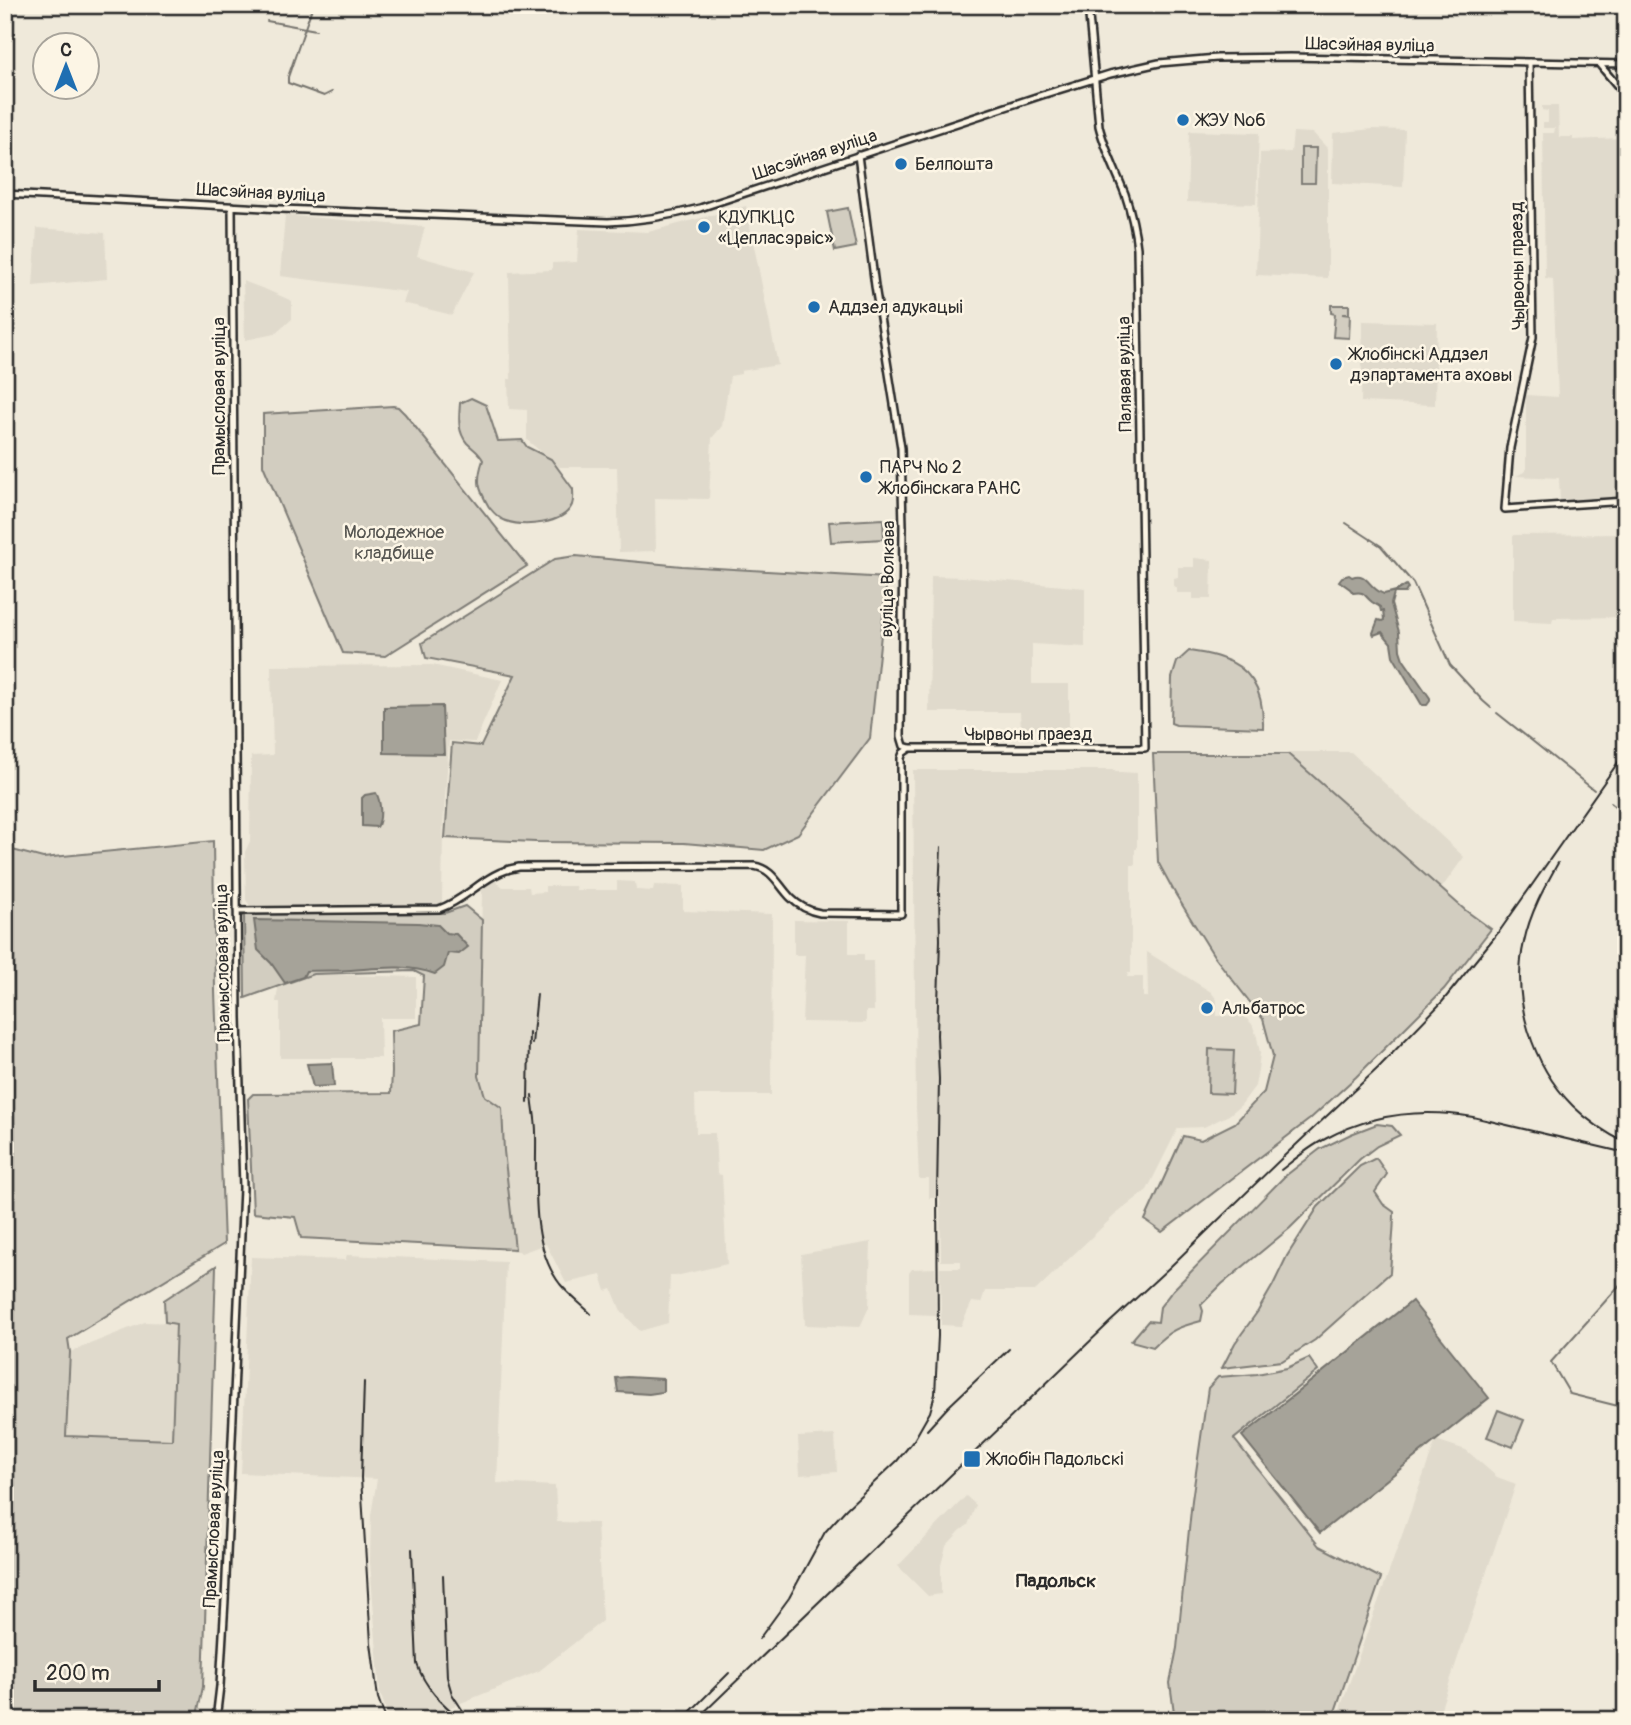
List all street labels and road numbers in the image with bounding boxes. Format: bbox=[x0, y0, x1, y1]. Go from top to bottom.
street label: Шасэйная вуліца bbox=[1305, 32, 1435, 58]
street label: Шасэйная вуліца bbox=[750, 124, 880, 186]
street label: Шасэйная вуліца bbox=[196, 178, 326, 208]
street label: Чырвоны праезд bbox=[1505, 201, 1531, 330]
street label: Палявая вуліца bbox=[1112, 316, 1138, 432]
street label: Прамысловая вуліца bbox=[208, 317, 231, 475]
street label: вуліца Волкава bbox=[875, 520, 901, 638]
street label: Чырвоны праезд bbox=[964, 723, 1092, 746]
street label: Прамысловая вуліца bbox=[210, 884, 236, 1042]
street label: Прамысловая вуліца bbox=[198, 1450, 230, 1608]

